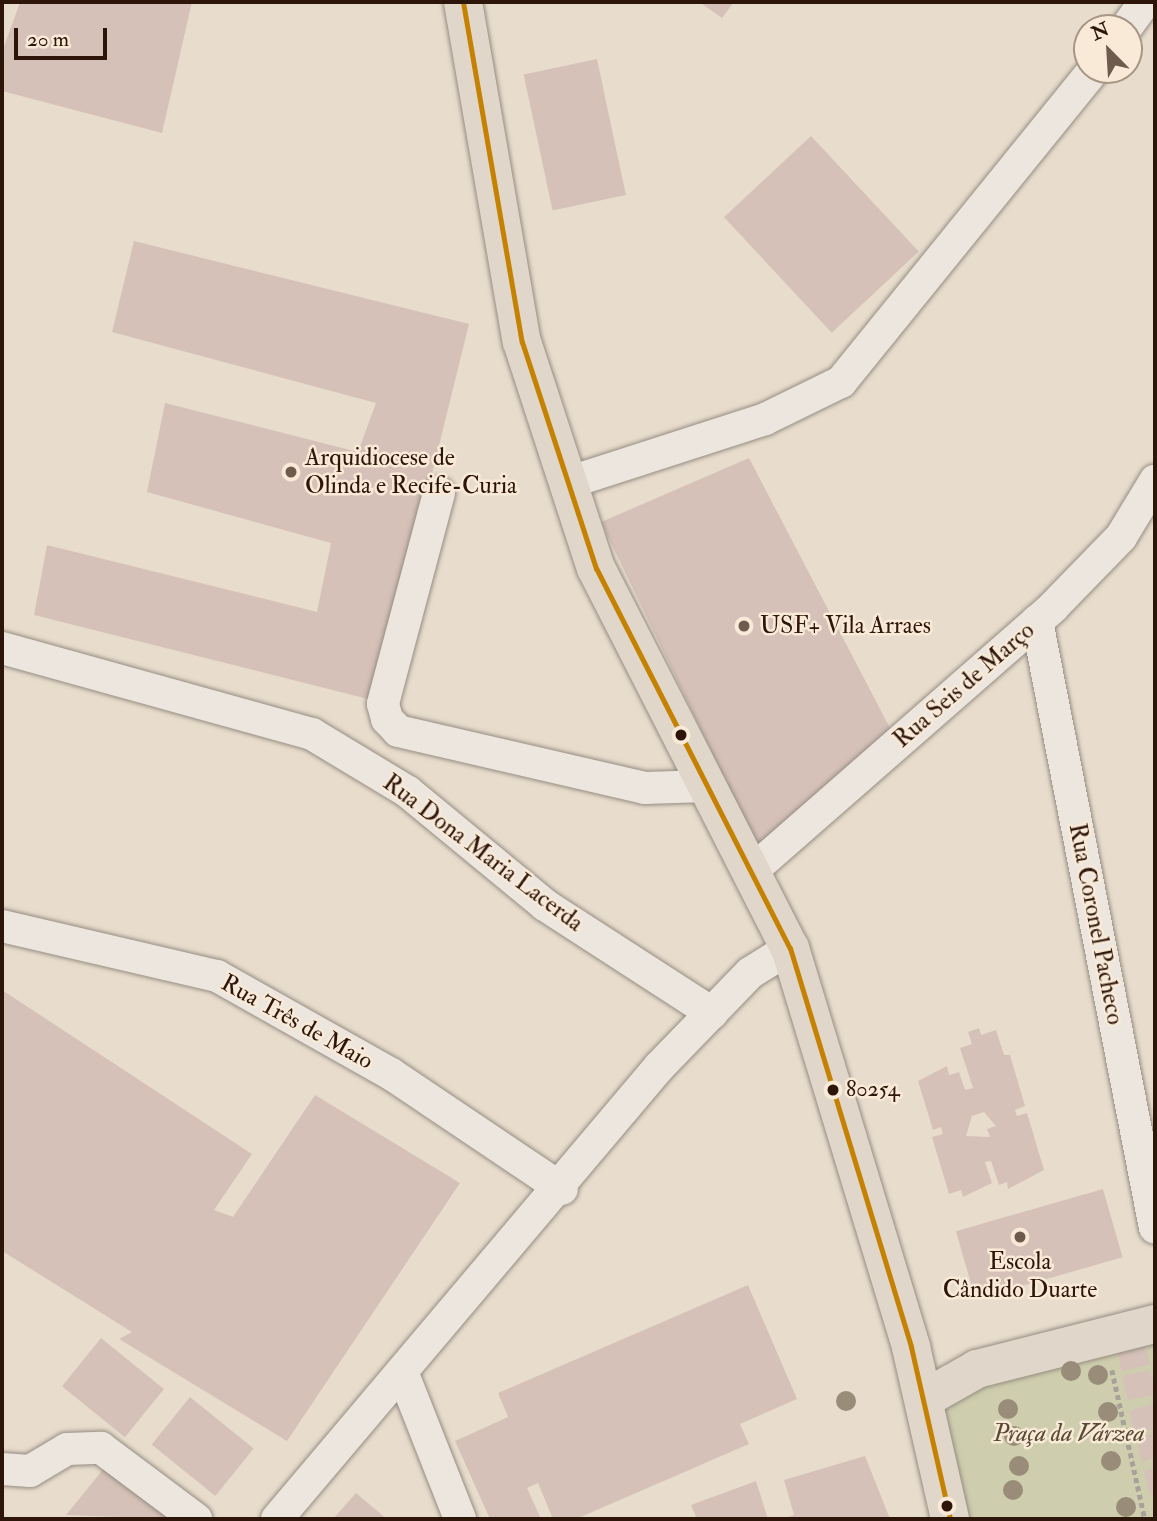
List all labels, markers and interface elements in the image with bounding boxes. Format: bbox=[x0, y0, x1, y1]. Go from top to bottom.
scale bar bbox=[18, 14, 110, 58]
north arrow bbox=[1073, 14, 1143, 84]
text: N bbox=[1088, 17, 1113, 46]
text: 20 m bbox=[27, 26, 69, 53]
place label: Arquidiocese de Olinda e Recife-Curia bbox=[305, 444, 517, 500]
marker: Arquidiocese de Olinda e Recife-Curia bbox=[283, 464, 299, 480]
place label: USF+ Vila Arraes bbox=[760, 612, 931, 640]
marker: USF+ Vila Arraes bbox=[734, 616, 754, 636]
street label: Rua Seis de Março bbox=[888, 616, 1040, 754]
unlabelled marker bbox=[674, 728, 688, 742]
street label: Rua Dona Maria Lacerda bbox=[377, 768, 589, 938]
street label: Rua Coronel Pacheco bbox=[1062, 821, 1130, 1027]
street label: Rua Três de Maio bbox=[216, 968, 378, 1076]
place label: 80254 bbox=[846, 1077, 900, 1103]
marker: 80254 bbox=[826, 1083, 840, 1097]
marker: Escola Cândido Duarte bbox=[1012, 1229, 1028, 1245]
place label: Escola Cândido Duarte bbox=[943, 1248, 1097, 1304]
park label: Praça da Várzea bbox=[993, 1420, 1145, 1448]
unlabelled marker bbox=[940, 1499, 954, 1513]

